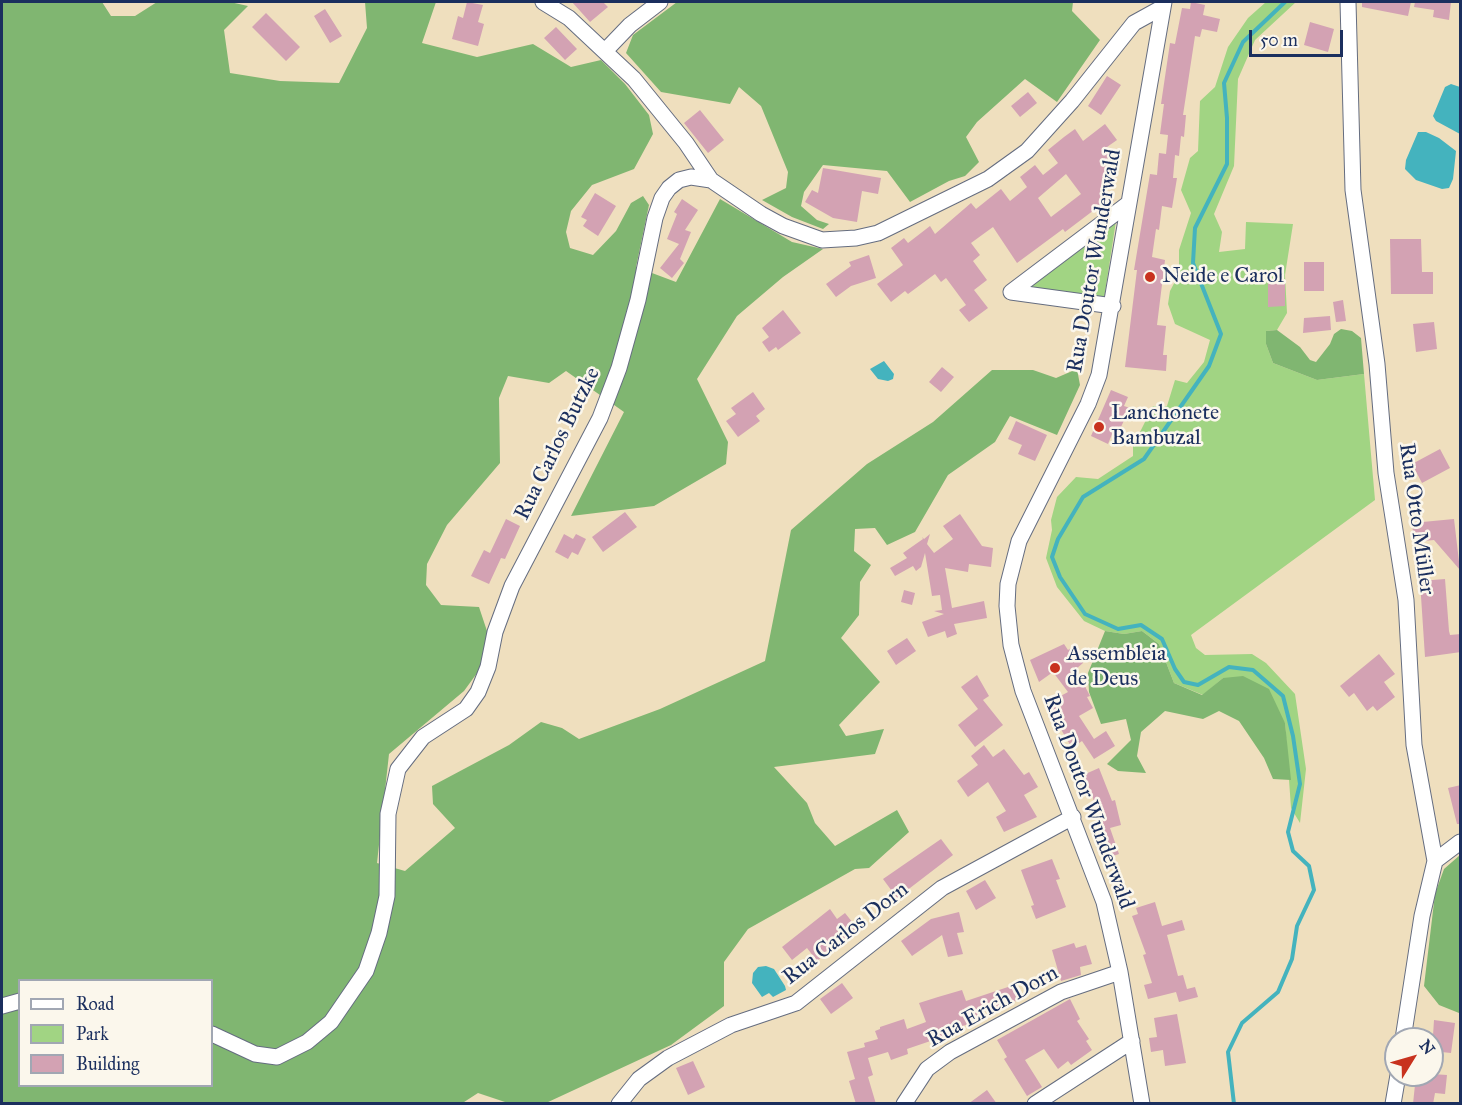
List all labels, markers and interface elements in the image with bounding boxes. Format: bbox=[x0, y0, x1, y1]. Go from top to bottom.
scale bar bbox=[1252, 18, 1346, 56]
text: 50 m bbox=[1260, 29, 1298, 51]
street label: Rua Doutor Wunderwald bbox=[1062, 147, 1128, 375]
place label: Neide e Carol bbox=[1162, 264, 1284, 290]
marker: Neide e Carol bbox=[1143, 270, 1157, 284]
street label: Rua Carlos Butzke bbox=[510, 363, 606, 525]
place label: Lanchonete Bambuzal bbox=[1111, 401, 1219, 452]
marker: Lanchonete Bambuzal bbox=[1092, 420, 1106, 434]
street label: Rua Otto Müller bbox=[1392, 442, 1440, 596]
place label: Assembleia de Deus bbox=[1067, 642, 1166, 694]
marker: Assembleia de Deus bbox=[1048, 661, 1062, 675]
street label: Rua Doutor Wunderwald bbox=[1037, 691, 1139, 913]
street label: Rua Carlos Dorn bbox=[778, 877, 914, 991]
street label: Rua Erich Dorn bbox=[923, 960, 1063, 1054]
legend bbox=[18, 979, 213, 1087]
text: Road bbox=[76, 993, 114, 1015]
text: Park bbox=[76, 1023, 109, 1045]
north arrow bbox=[1384, 1027, 1444, 1087]
text: N bbox=[1416, 1036, 1439, 1058]
text: Building bbox=[76, 1053, 139, 1075]

